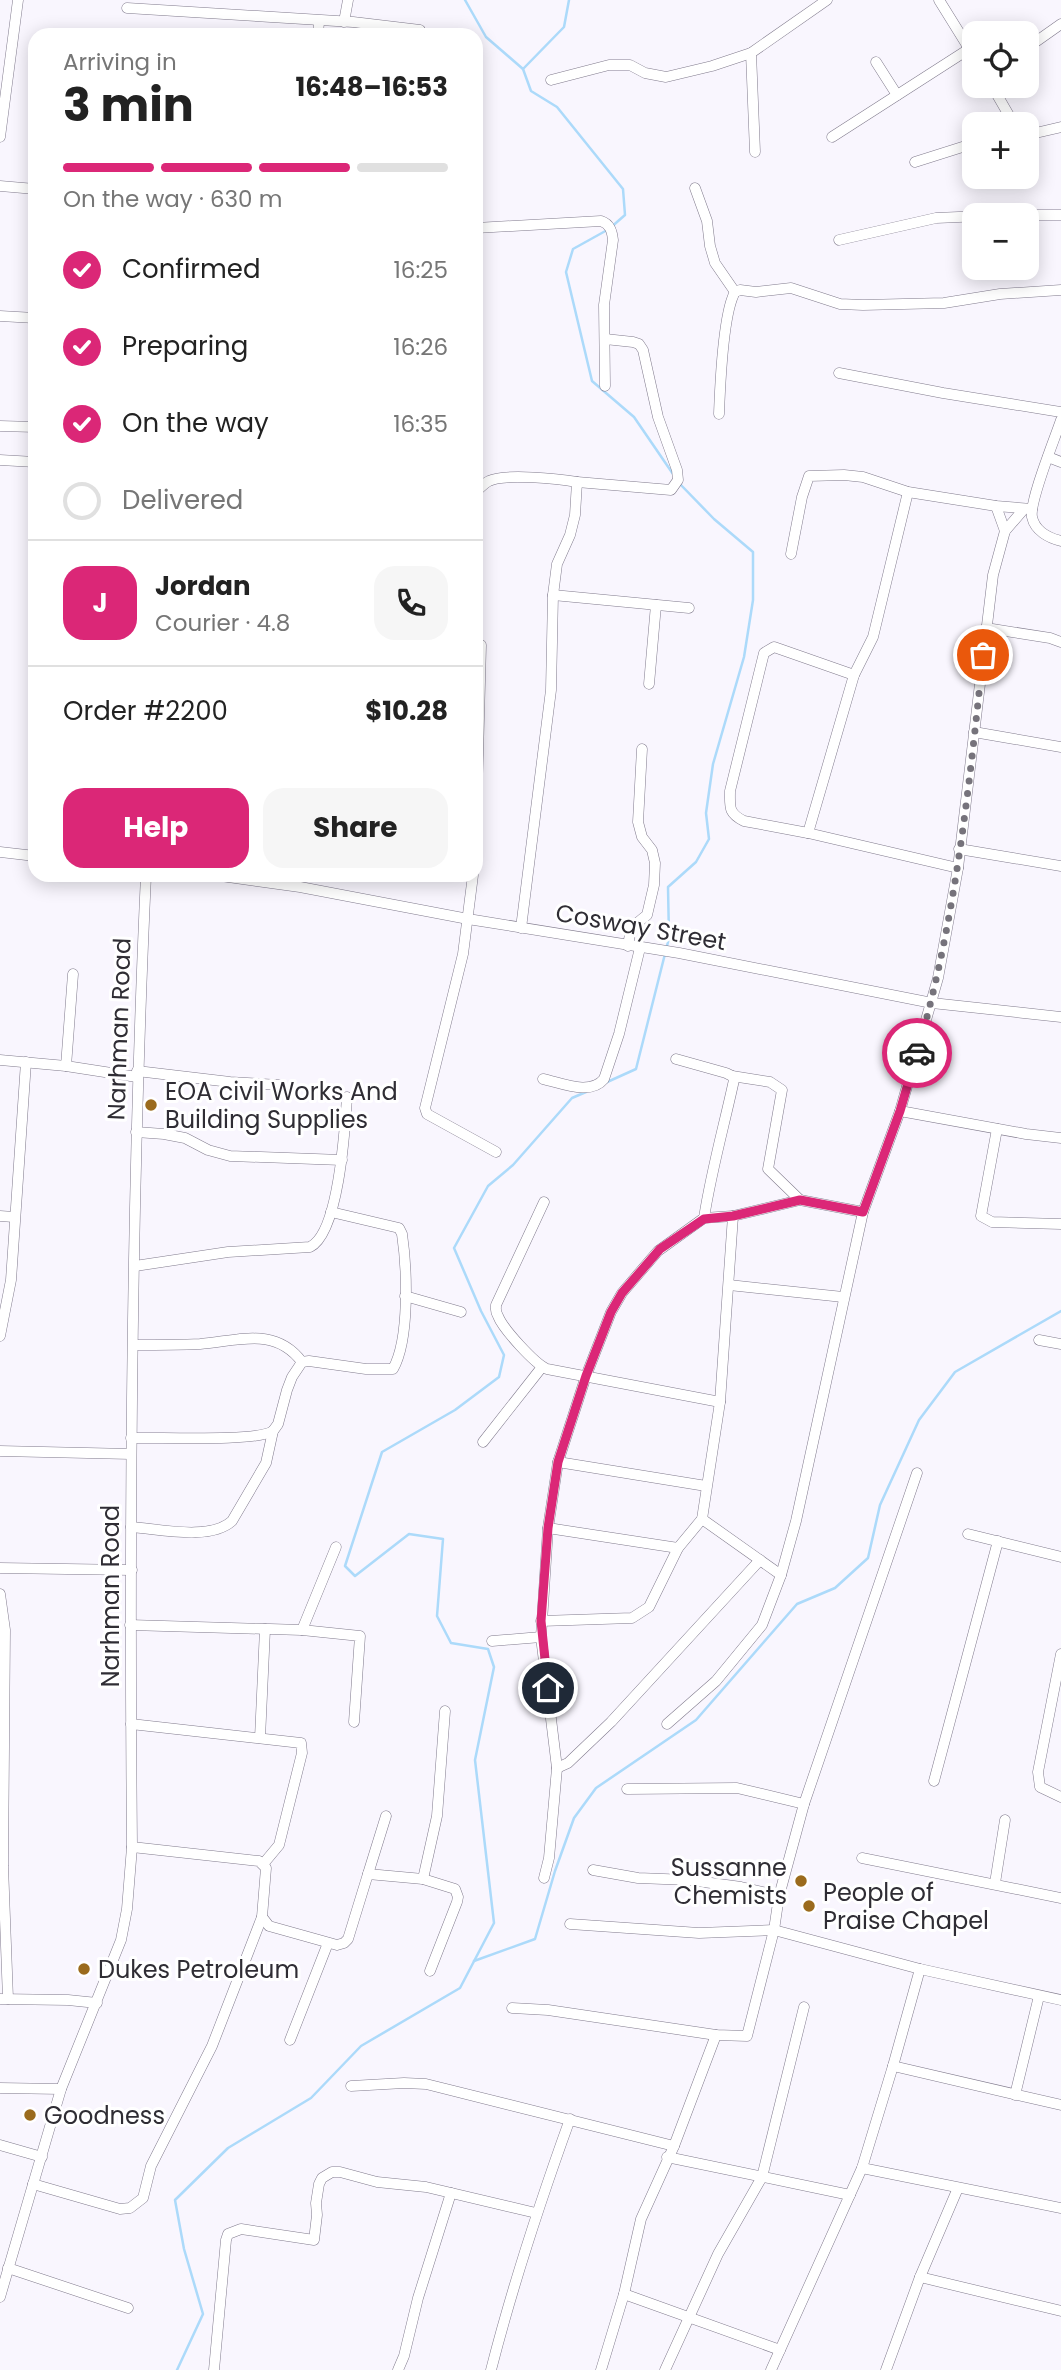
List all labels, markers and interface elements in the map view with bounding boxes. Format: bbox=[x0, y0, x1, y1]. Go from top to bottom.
map controls bbox=[962, 21, 1039, 280]
button: locate bbox=[962, 21, 1039, 98]
text: Arriving in bbox=[63, 46, 177, 78]
text: 16:48–16:53 bbox=[295, 69, 448, 105]
text: 3 min bbox=[63, 73, 194, 137]
button: + bbox=[962, 112, 1039, 189]
text: On the way · 630 m bbox=[63, 183, 282, 215]
button: − bbox=[962, 203, 1039, 280]
icon: check bbox=[63, 251, 101, 289]
text: Confirmed bbox=[122, 251, 260, 287]
text: 16:25 bbox=[393, 254, 448, 286]
icon: check bbox=[63, 328, 101, 366]
text: Preparing bbox=[122, 328, 248, 364]
text: 16:26 bbox=[393, 331, 448, 363]
icon: check bbox=[63, 405, 101, 443]
text: On the way bbox=[122, 405, 269, 441]
text: 16:35 bbox=[393, 408, 448, 440]
text: Delivered bbox=[122, 482, 243, 518]
button: phone bbox=[374, 566, 448, 640]
text: Jordan bbox=[155, 568, 251, 604]
text: J bbox=[92, 585, 108, 621]
text: Courier · 4.8 bbox=[155, 607, 290, 639]
pin bbox=[953, 625, 1013, 685]
icon: bag bbox=[964, 636, 1002, 674]
text: Order #2200 bbox=[63, 693, 228, 729]
text: $10.28 bbox=[365, 693, 448, 729]
button: Help bbox=[63, 788, 249, 868]
button: Share bbox=[263, 788, 448, 868]
street label: Cosway Street bbox=[553, 896, 729, 958]
street label: Narhman Road bbox=[99, 937, 139, 1121]
courier bbox=[882, 1018, 952, 1088]
icon: car bbox=[898, 1034, 936, 1072]
place label: EOA civil Works And Building Supplies bbox=[165, 1075, 398, 1136]
marker: EOA civil Works And Building Supplies bbox=[143, 1097, 159, 1113]
street label: Narhman Road bbox=[94, 1505, 127, 1687]
pin bbox=[518, 1658, 578, 1718]
icon: home bbox=[529, 1669, 567, 1707]
place label: Sussanne Chemists bbox=[671, 1851, 787, 1912]
marker: Sussanne Chemists bbox=[793, 1873, 809, 1889]
place label: People of Praise Chapel bbox=[823, 1876, 989, 1937]
marker: People of Praise Chapel bbox=[801, 1898, 817, 1914]
place label: Dukes Petroleum bbox=[98, 1953, 299, 1986]
marker: Dukes Petroleum bbox=[76, 1961, 92, 1977]
place label: Goodness bbox=[44, 2099, 165, 2132]
marker: Goodness bbox=[22, 2107, 38, 2123]

